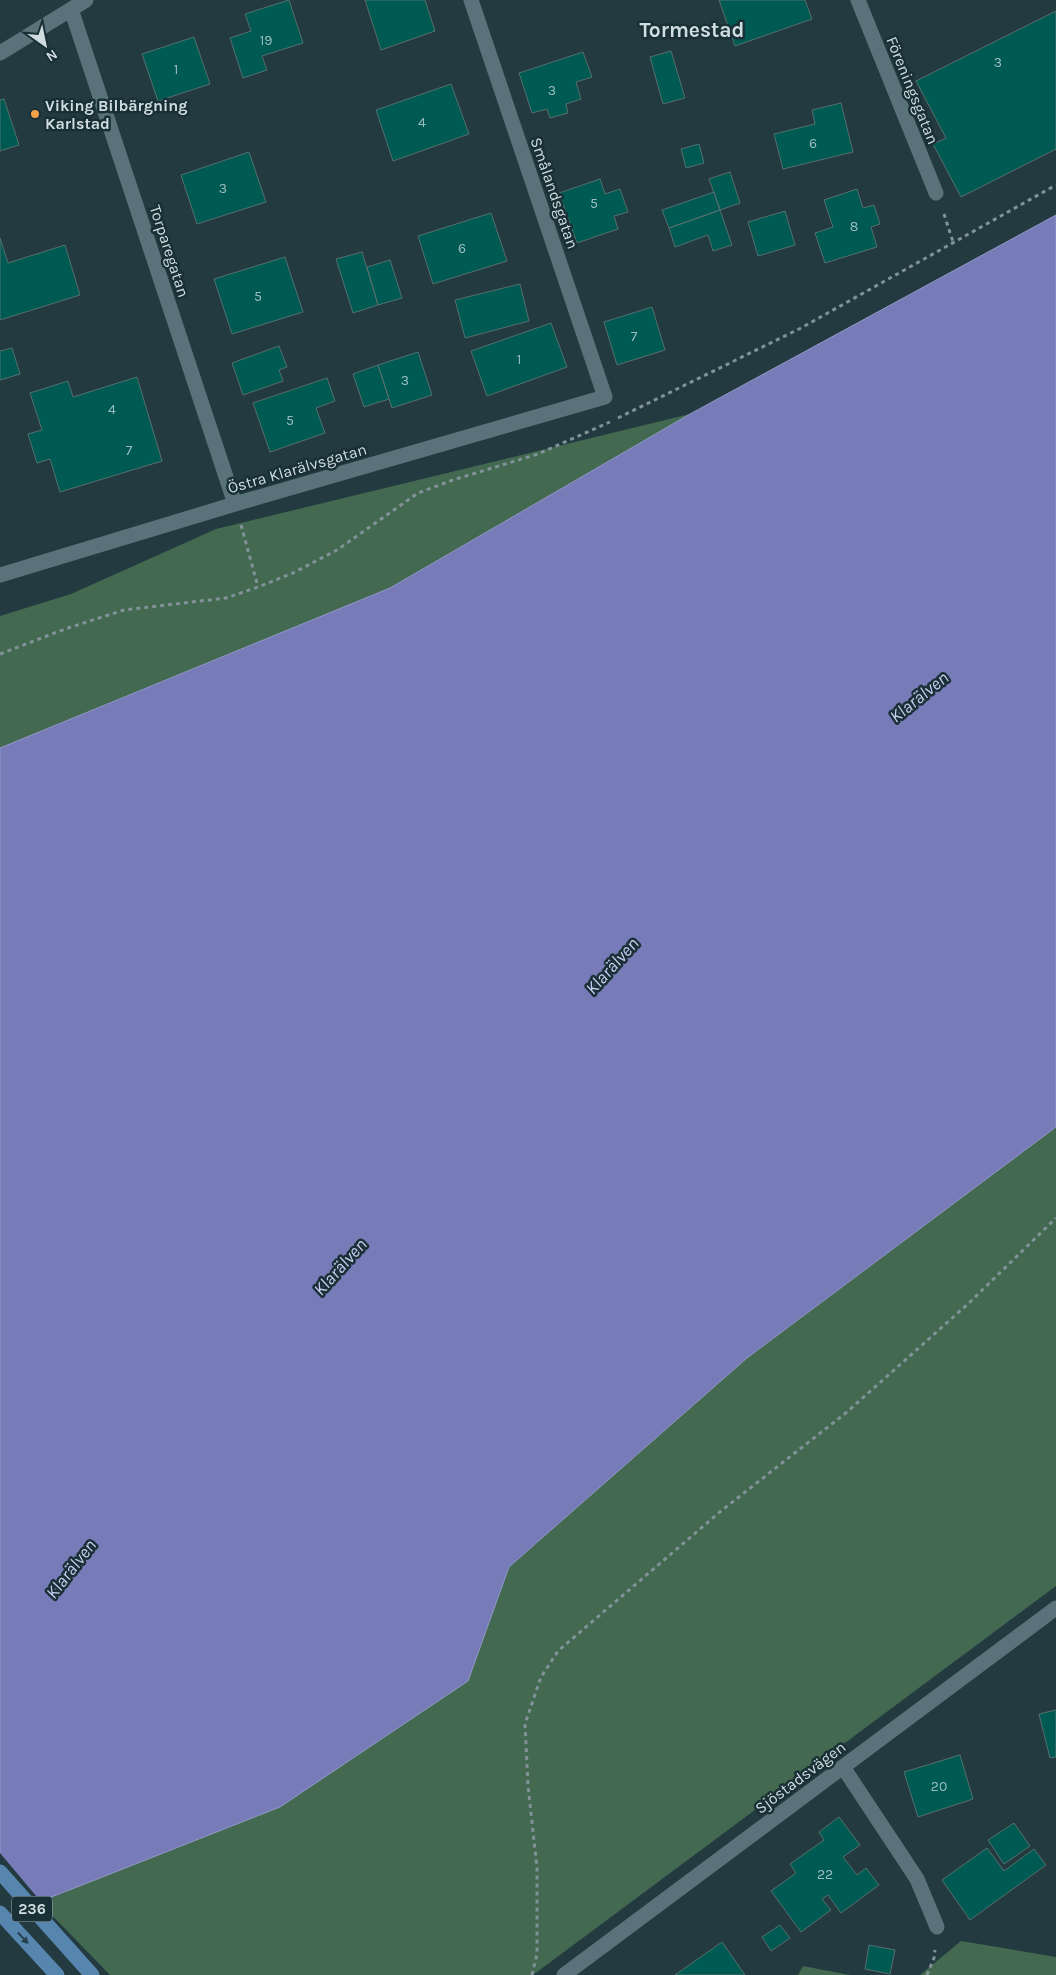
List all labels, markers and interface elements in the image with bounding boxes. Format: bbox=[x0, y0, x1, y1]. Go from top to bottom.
district label: Tormestad bbox=[640, 18, 744, 42]
north arrow bbox=[20, 20, 70, 70]
house number: 19 bbox=[260, 32, 272, 49]
street label: Föreningsgatan bbox=[882, 34, 943, 147]
text: N bbox=[43, 46, 61, 65]
house number: 3 bbox=[994, 54, 1002, 71]
house number: 1 bbox=[174, 61, 178, 78]
house number: 3 bbox=[548, 82, 556, 99]
place label: Viking Bilbärgning Karlstad bbox=[45, 96, 188, 133]
marker: Viking Bilbärgning Karlstad bbox=[29, 108, 41, 120]
house number: 4 bbox=[418, 114, 426, 131]
street label: Smålandsgatan bbox=[527, 135, 582, 251]
house number: 6 bbox=[809, 135, 817, 152]
house number: 3 bbox=[219, 180, 227, 197]
house number: 5 bbox=[590, 195, 598, 212]
street label: Torparegatan bbox=[146, 203, 193, 300]
house number: 8 bbox=[850, 218, 858, 235]
house number: 6 bbox=[458, 240, 466, 257]
house number: 5 bbox=[254, 288, 262, 305]
house number: 7 bbox=[631, 328, 638, 345]
house number: 1 bbox=[517, 351, 521, 368]
house number: 3 bbox=[401, 372, 409, 389]
house number: 4 bbox=[108, 401, 116, 418]
house number: 5 bbox=[286, 412, 294, 429]
street label: Östra Klarälvsgatan bbox=[225, 440, 369, 497]
house number: 7 bbox=[126, 442, 133, 459]
water label: Klarälven bbox=[885, 667, 953, 727]
water label: Klarälven bbox=[581, 933, 643, 999]
water label: Klarälven bbox=[309, 1234, 371, 1300]
water label: Klarälven bbox=[41, 1535, 101, 1603]
street label: Sjöstadsvägen bbox=[751, 1737, 849, 1818]
house number: 20 bbox=[931, 1778, 947, 1795]
house number: 22 bbox=[817, 1866, 833, 1883]
road number: 236 bbox=[12, 1896, 52, 1922]
one-way arrow bbox=[17, 1932, 29, 1944]

